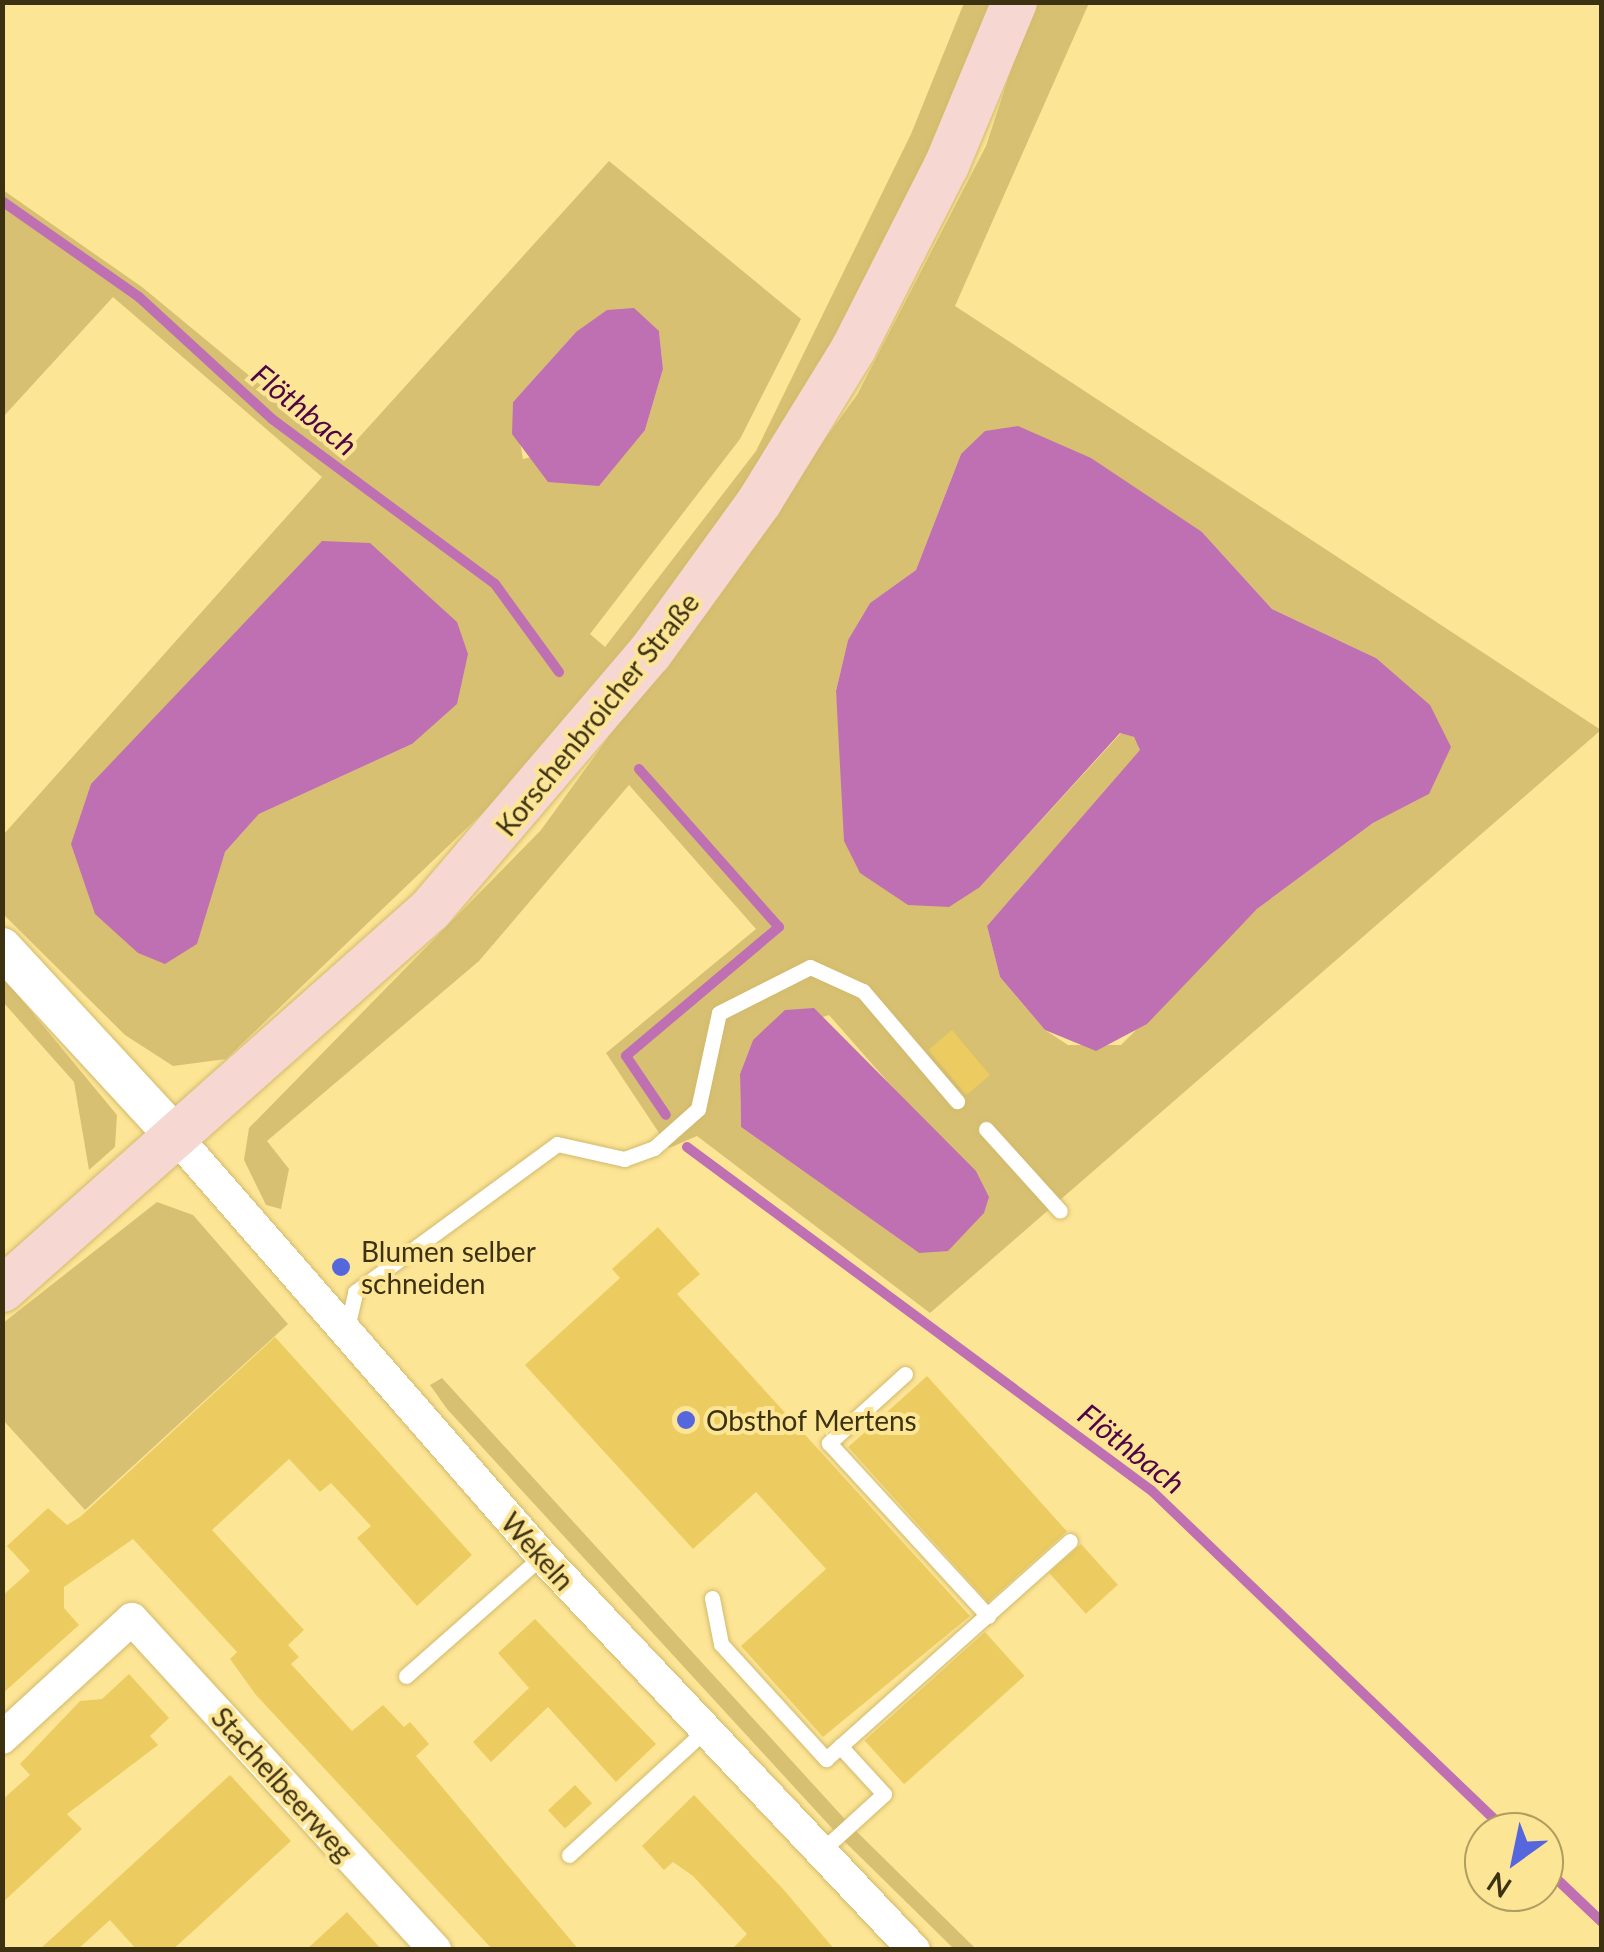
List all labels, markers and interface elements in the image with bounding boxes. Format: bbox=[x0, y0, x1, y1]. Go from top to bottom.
water label: Flöthbach bbox=[245, 356, 365, 462]
street label: Korschenbroicher Straße bbox=[488, 585, 706, 843]
place label: Blumen selber schneiden bbox=[361, 1234, 536, 1300]
marker: Blumen selber schneiden bbox=[330, 1256, 352, 1278]
water label: Flöthbach bbox=[1072, 1395, 1192, 1501]
place label: Obsthof Mertens bbox=[706, 1403, 917, 1437]
marker: Obsthof Mertens bbox=[675, 1409, 697, 1431]
street label: Wekeln bbox=[495, 1505, 581, 1597]
street label: Stachelbeerweg bbox=[205, 1700, 361, 1868]
north arrow bbox=[1464, 1812, 1564, 1912]
text: N bbox=[1480, 1865, 1517, 1906]

